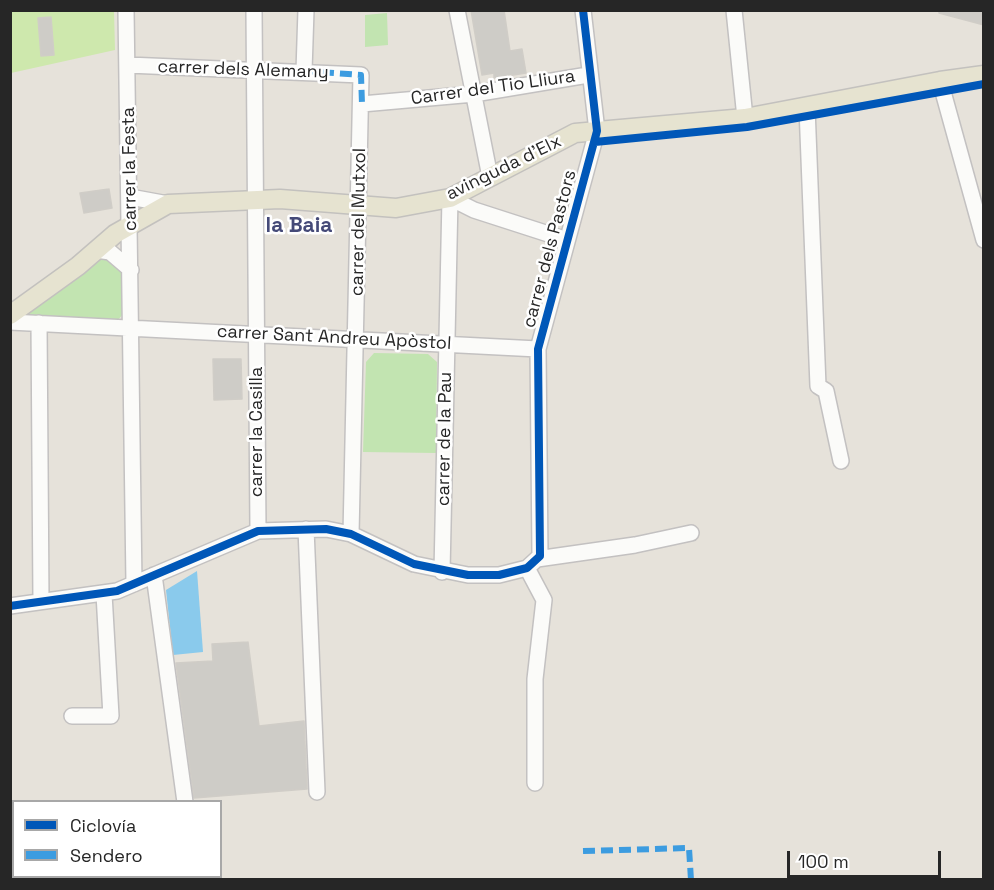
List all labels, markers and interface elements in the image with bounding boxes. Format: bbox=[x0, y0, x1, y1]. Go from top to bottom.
street label: carrer dels Alemany bbox=[157, 56, 329, 84]
street label: Carrer del Tio Lliura bbox=[410, 66, 576, 110]
street label: carrer la Festa bbox=[118, 107, 142, 231]
street label: avinguda d'Elx bbox=[443, 131, 565, 205]
street label: carrer del Mutxol bbox=[347, 148, 371, 296]
street label: carrer dels Pastors bbox=[519, 168, 581, 330]
district label: la Baia bbox=[266, 213, 332, 239]
street label: carrer Sant Andreu Apòstol bbox=[216, 321, 452, 355]
street label: carrer la Casilla bbox=[246, 367, 268, 497]
street label: carrer de la Pau bbox=[433, 372, 457, 506]
legend bbox=[12, 800, 222, 878]
text: Ciclovía bbox=[70, 814, 136, 837]
scale bar bbox=[790, 839, 944, 877]
text: Sendero bbox=[70, 844, 143, 867]
text: 100 m bbox=[798, 850, 849, 873]

